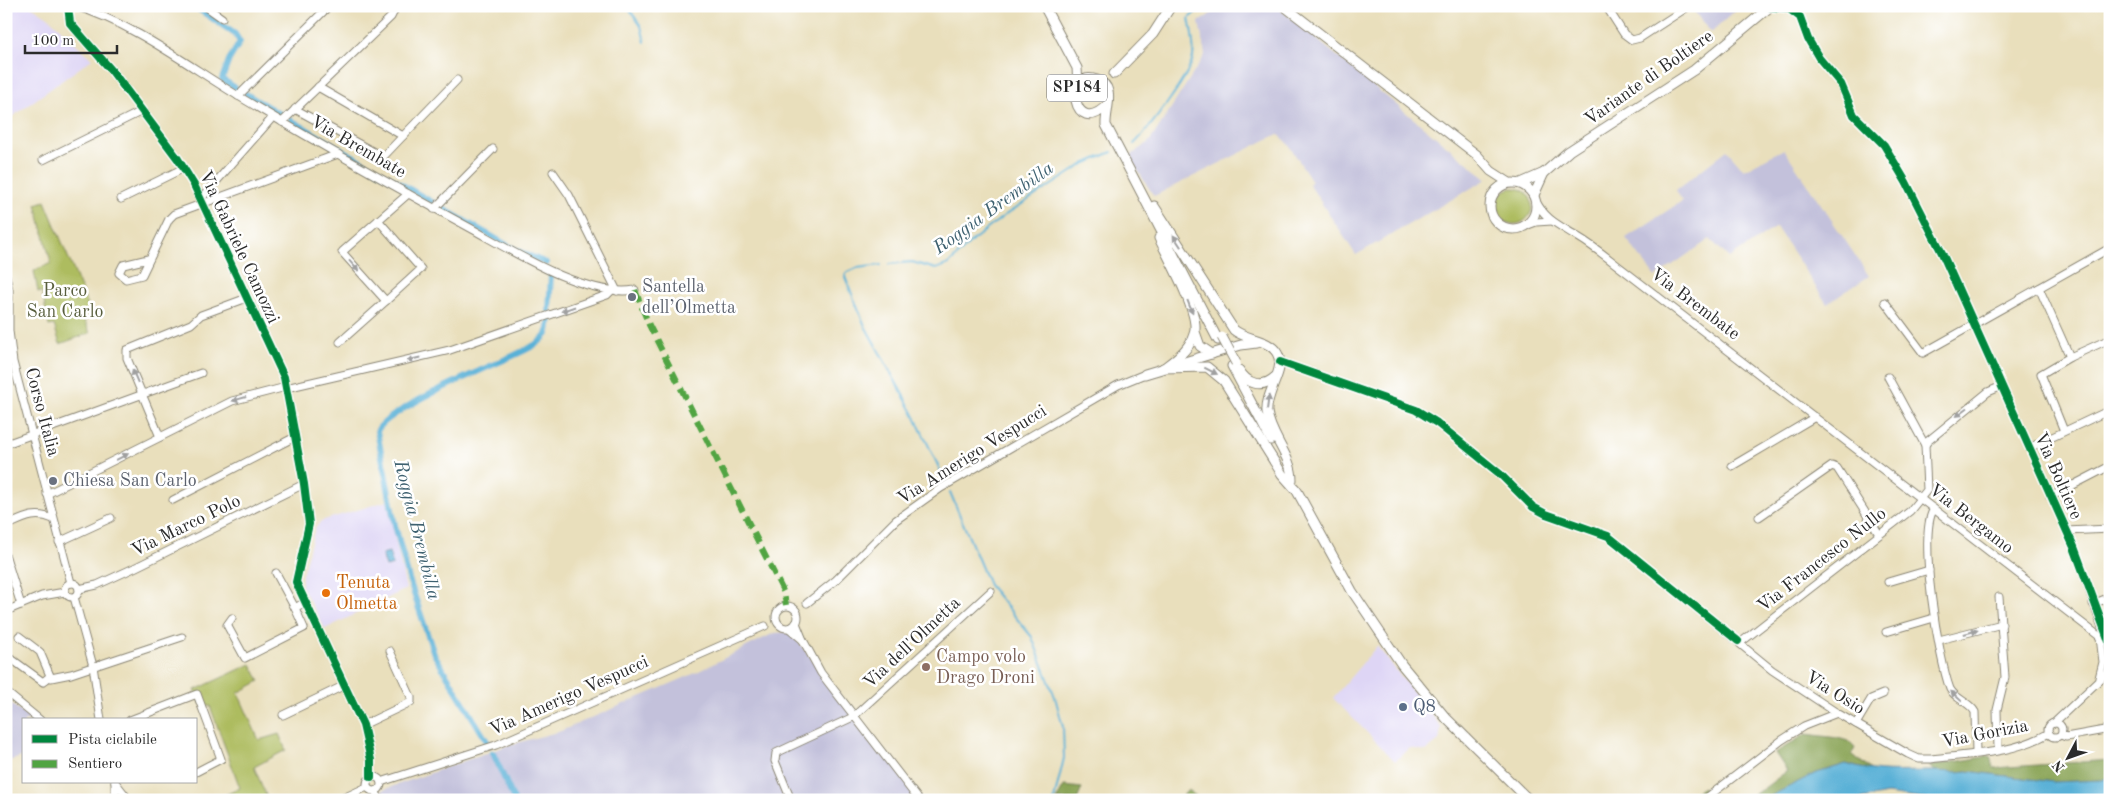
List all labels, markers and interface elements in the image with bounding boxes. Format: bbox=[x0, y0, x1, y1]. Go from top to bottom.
scale bar bbox=[25, 22, 118, 54]
street label: Variante di Boltiere bbox=[1581, 27, 1717, 129]
text: 100 m bbox=[32, 34, 74, 49]
road number: SP184 bbox=[1047, 75, 1107, 102]
street label: Via Brembate bbox=[307, 112, 409, 182]
water label: Roggia Brembilla bbox=[930, 159, 1058, 259]
street label: Via Gabriele Camozzi bbox=[196, 168, 282, 326]
one-way arrow bbox=[1172, 234, 1182, 248]
one-way arrow bbox=[348, 259, 360, 271]
street label: Via Brembate bbox=[1647, 265, 1743, 343]
place label: Santella dell’Olmetta bbox=[642, 278, 736, 317]
park label: Parco San Carlo bbox=[27, 282, 104, 321]
marker: Santella dell’Olmetta bbox=[626, 291, 638, 303]
one-way arrow bbox=[1186, 300, 1194, 315]
one-way arrow bbox=[561, 306, 576, 313]
one-way arrow bbox=[406, 355, 421, 363]
street label: Corso Italia bbox=[22, 366, 63, 458]
one-way arrow bbox=[1204, 367, 1218, 375]
one-way arrow bbox=[130, 369, 138, 383]
one-way arrow bbox=[1264, 393, 1272, 409]
one-way arrow bbox=[231, 396, 246, 404]
street label: Via Amerigo Vespucci bbox=[894, 402, 1050, 508]
one-way arrow bbox=[1956, 407, 1969, 418]
street label: Via Boltiere bbox=[2031, 430, 2085, 522]
one-way arrow bbox=[115, 453, 129, 461]
water label: Roggia Brembilla bbox=[389, 457, 443, 602]
place label: Chiesa San Carlo bbox=[63, 472, 197, 490]
marker: Chiesa San Carlo bbox=[47, 475, 59, 487]
street label: Via Bergamo bbox=[1925, 481, 2017, 557]
street label: Via Marco Polo bbox=[129, 492, 244, 560]
street label: Via Francesco Nullo bbox=[1754, 504, 1890, 616]
place label: Tenuta Olmetta bbox=[336, 574, 398, 613]
marker: Tenuta Olmetta bbox=[320, 587, 332, 599]
street label: Via dell'Olmetta bbox=[860, 594, 964, 692]
one-way arrow bbox=[1963, 628, 1978, 636]
place label: Campo volo Drago Droni bbox=[936, 648, 1035, 687]
street label: Via Amerigo Vespucci bbox=[487, 653, 651, 739]
marker: Campo volo Drago Droni bbox=[920, 661, 932, 673]
street label: Via Osio bbox=[1802, 668, 1868, 718]
one-way arrow bbox=[1950, 690, 1962, 702]
place label: Q8 bbox=[1413, 698, 1436, 716]
marker: Q8 bbox=[1397, 701, 1409, 713]
street label: Via Gorizia bbox=[1940, 717, 2030, 751]
legend bbox=[22, 718, 198, 784]
text: Pista ciclabile bbox=[68, 733, 157, 748]
north arrow bbox=[2044, 734, 2094, 784]
text: Sentiero bbox=[68, 757, 122, 772]
text: N bbox=[2050, 757, 2068, 775]

